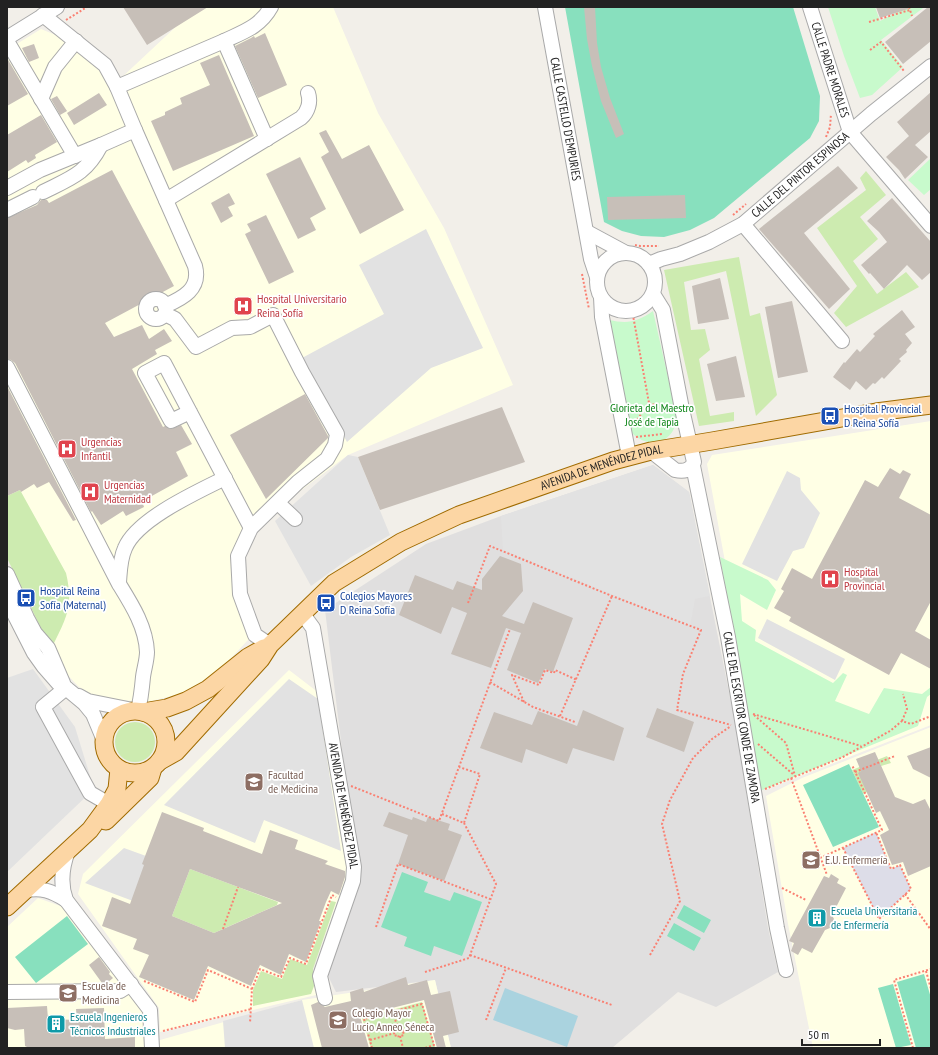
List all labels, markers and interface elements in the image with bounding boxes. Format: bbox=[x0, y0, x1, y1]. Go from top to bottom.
street label: CALLE PADRE MORALES bbox=[808, 20, 853, 119]
street label: CALLE CASTELLO D'EMPURIES bbox=[547, 56, 585, 182]
street label: CALLE DEL PINTOR ESPINOSA bbox=[748, 128, 852, 221]
place label: Hospital Universitario Reina Sofía bbox=[257, 291, 347, 320]
hospital icon: Hospital Universitario Reina Sofía bbox=[232, 295, 254, 317]
park label: Glorieta del Maestro José de Tapia bbox=[610, 400, 694, 429]
place label: Hospital Provincial D Reina Sofía bbox=[844, 401, 922, 430]
bus stop icon: Hospital Provincial D Reina Sofía bbox=[819, 405, 841, 427]
place label: Urgencias Infantil bbox=[81, 434, 122, 463]
hospital icon: Urgencias Infantil bbox=[56, 438, 78, 460]
street label: AVENIDA DE MENÉNDEZ PIDAL bbox=[538, 441, 664, 493]
place label: Urgencias Maternidad bbox=[104, 477, 151, 506]
hospital icon: Urgencias Maternidad bbox=[79, 481, 101, 503]
place label: Hospital Provincial bbox=[844, 564, 885, 593]
hospital icon: Hospital Provincial bbox=[819, 568, 841, 590]
place label: Hospital Reina Sofía (Maternal) bbox=[40, 583, 106, 612]
bus stop icon: Hospital Reina Sofía (Maternal) bbox=[15, 587, 37, 609]
place label: Colegios Mayores D Reina Sofía bbox=[340, 588, 412, 617]
bus stop icon: Colegios Mayores D Reina Sofía bbox=[315, 592, 337, 614]
street label: CALLE DEL ESCRITOR CONDE DE ZAMORA bbox=[720, 630, 764, 804]
street label: AVENIDA DE MENÉNDEZ PIDAL bbox=[326, 741, 362, 870]
place label: Facultad de Medicina bbox=[268, 767, 318, 796]
school or university icon: Facultad de Medicina bbox=[243, 771, 265, 793]
school or university icon: E.U. Enfermería bbox=[800, 849, 822, 871]
place label: E.U. Enfermería bbox=[825, 852, 888, 867]
place label: Escuela Universitaria de Enfermería bbox=[831, 903, 917, 932]
building icon: Escuela Universitaria de Enfermería bbox=[806, 907, 828, 929]
place label: Escuela de Medicina bbox=[82, 978, 126, 1007]
school or university icon: Escuela de Medicina bbox=[57, 982, 79, 1004]
place label: Colegio Mayor Lucio Anneo Séneca bbox=[352, 1005, 435, 1034]
place label: Escuela Ingenieros Técnicos Industriales bbox=[70, 1009, 156, 1038]
school or university icon: Colegio Mayor Lucio Anneo Séneca bbox=[327, 1009, 349, 1031]
building icon: Escuela Ingenieros Técnicos Industriales bbox=[45, 1013, 67, 1035]
scale bar bbox=[802, 1021, 880, 1047]
text: 50 m bbox=[808, 1027, 829, 1042]

